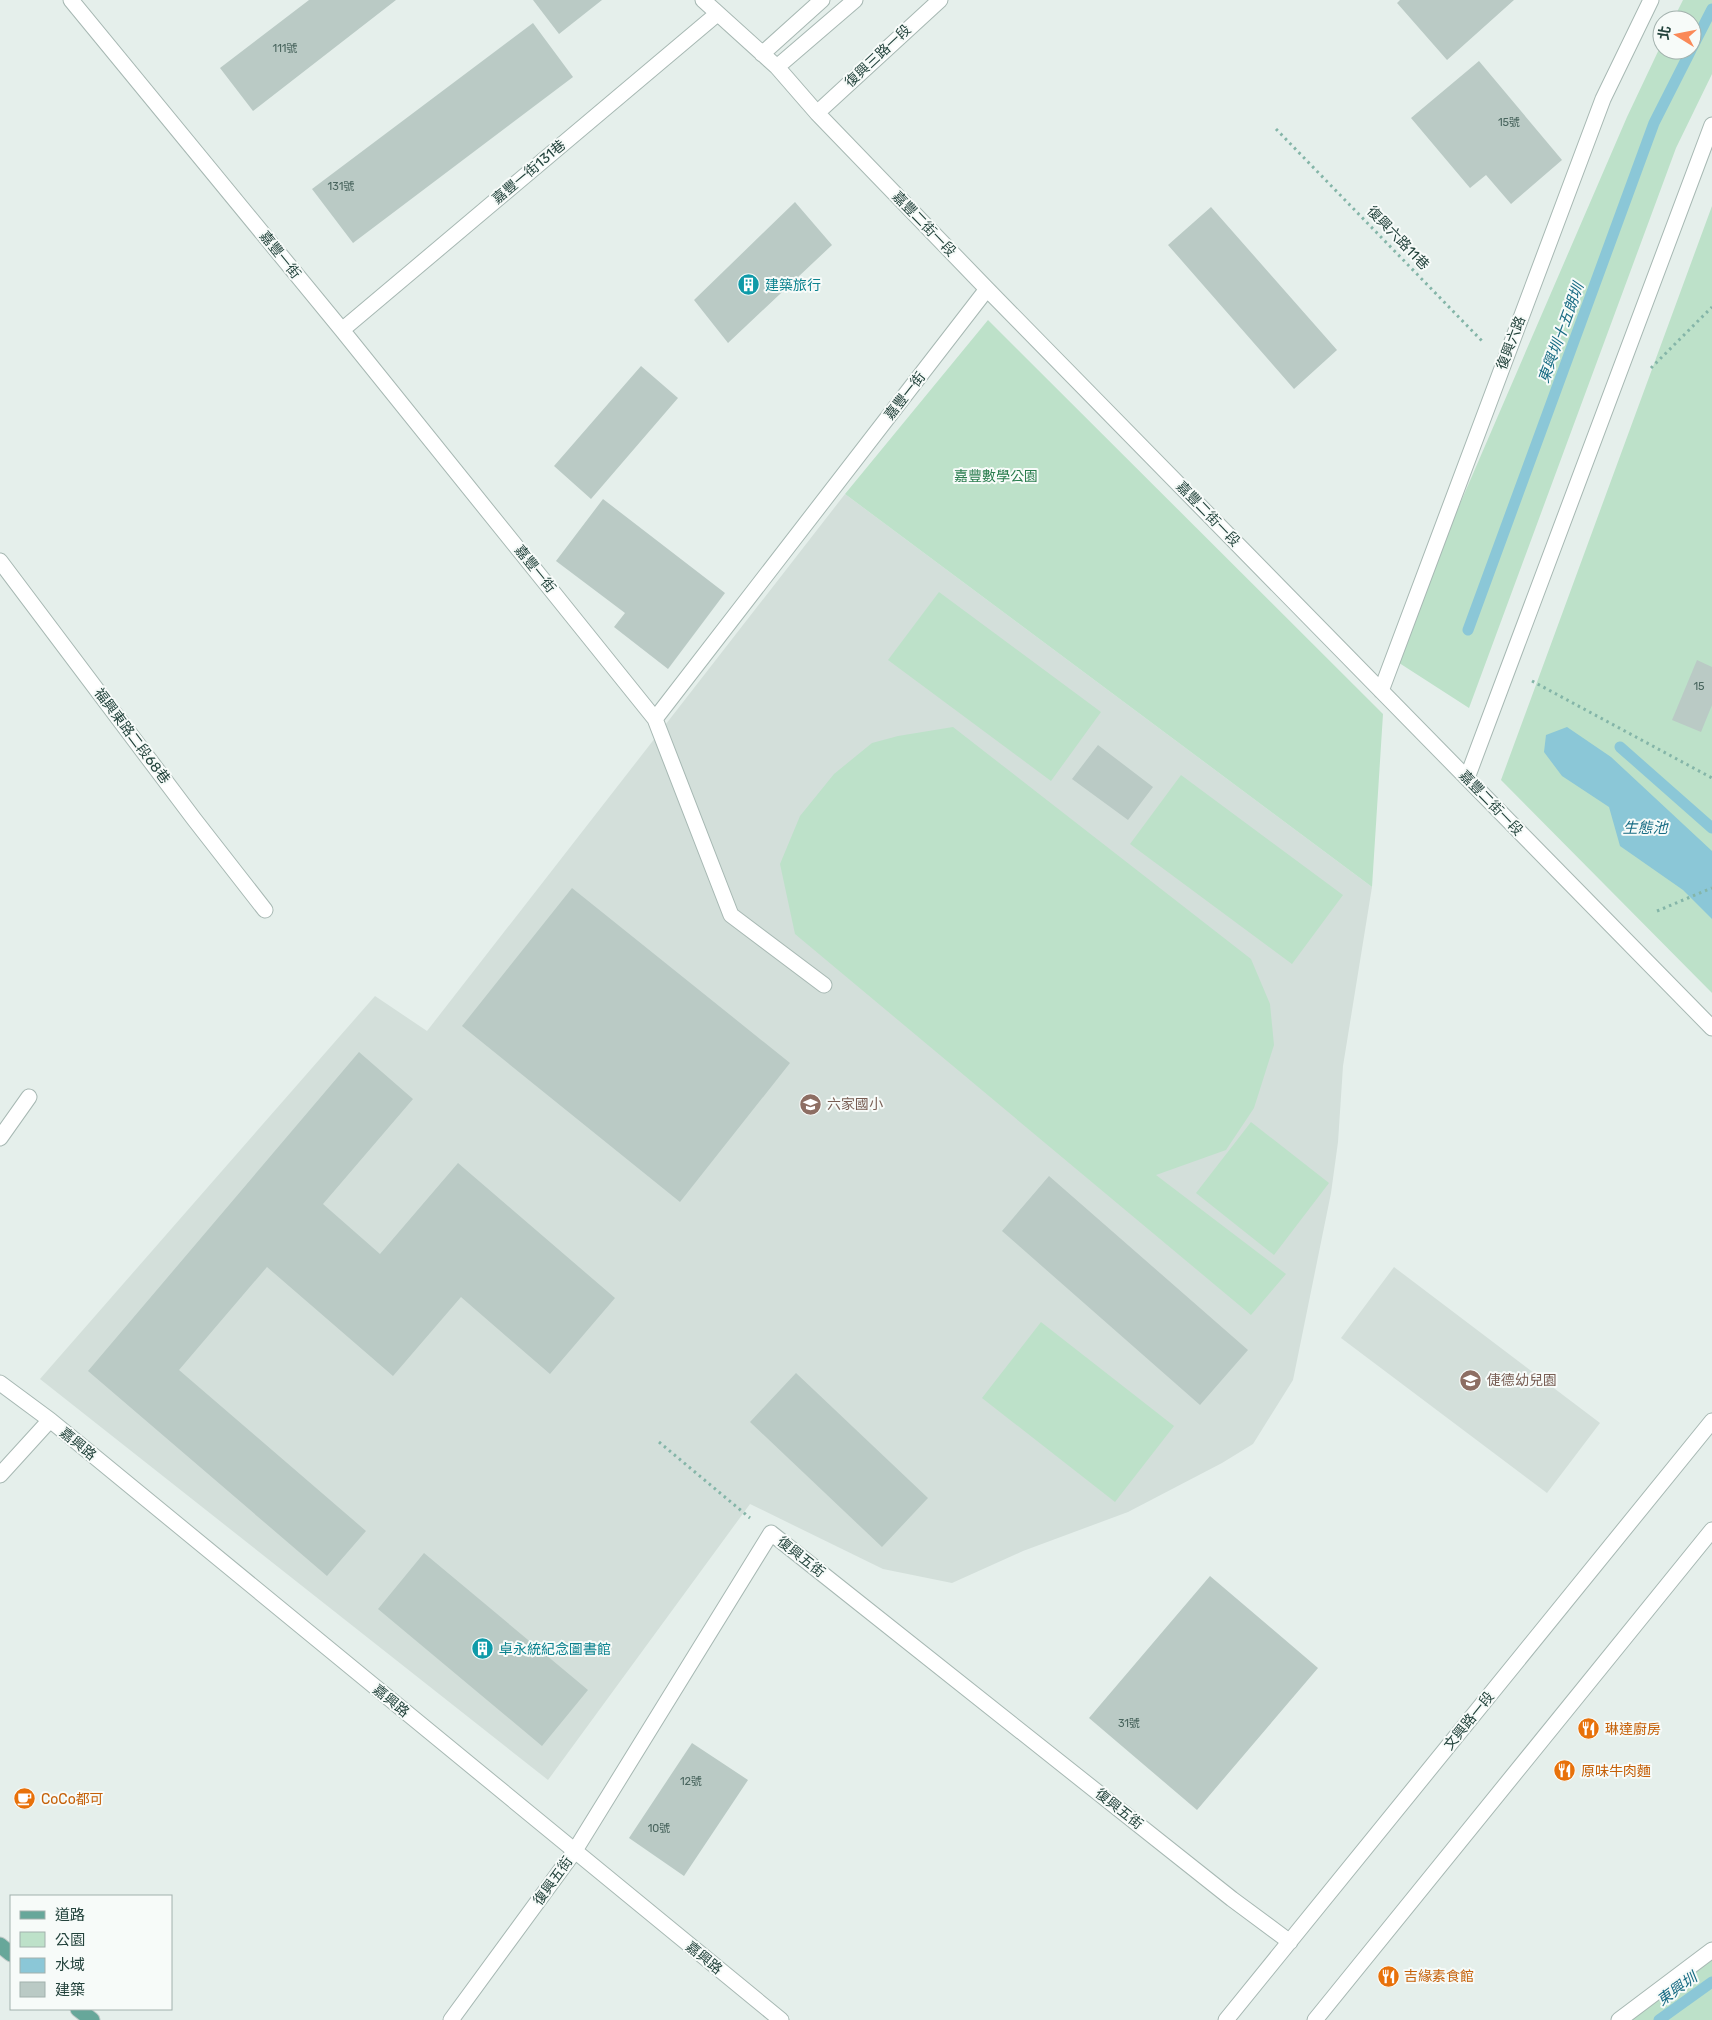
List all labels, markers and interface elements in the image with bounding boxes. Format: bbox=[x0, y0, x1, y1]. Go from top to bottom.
north arrow bbox=[1652, 10, 1702, 60]
street label: 復興三路一段 bbox=[841, 21, 915, 91]
text: 北 bbox=[1655, 24, 1674, 41]
house number: 111號 bbox=[272, 42, 298, 55]
house number: 15號 bbox=[1498, 116, 1520, 129]
street label: 嘉豐一街131巷 bbox=[489, 137, 569, 207]
house number: 131號 bbox=[328, 180, 354, 193]
street label: 嘉豐二街一段 bbox=[889, 188, 959, 260]
street label: 復興六路11巷 bbox=[1363, 203, 1433, 273]
street label: 嘉豐一街 bbox=[256, 228, 304, 282]
building icon: 建築旅行 bbox=[737, 273, 761, 297]
place label: 建築旅行 bbox=[765, 277, 821, 294]
water label: 東興圳十五朗圳 bbox=[1535, 279, 1588, 385]
street label: 復興六路 bbox=[1493, 314, 1529, 372]
street label: 嘉豐一街 bbox=[881, 369, 929, 423]
park label: 嘉豐數學公園 bbox=[954, 468, 1038, 485]
street label: 嘉豐二街一段 bbox=[1173, 478, 1243, 550]
street label: 嘉豐一街 bbox=[511, 542, 559, 596]
house number: 15 bbox=[1693, 680, 1705, 693]
street label: 福興東路二段68巷 bbox=[90, 685, 174, 787]
street label: 嘉豐二街一段 bbox=[1456, 767, 1526, 839]
water label: 生態池 bbox=[1622, 819, 1669, 837]
school or university icon: 六家國小 bbox=[799, 1092, 823, 1116]
place label: 六家國小 bbox=[827, 1096, 883, 1113]
school or university icon: 倢德幼兒園 bbox=[1459, 1368, 1483, 1392]
place label: 倢德幼兒園 bbox=[1487, 1372, 1557, 1389]
street label: 嘉興路 bbox=[56, 1424, 100, 1464]
street label: 復興五街 bbox=[774, 1533, 828, 1581]
building icon: 卓永統紀念圖書館 bbox=[471, 1637, 495, 1661]
place label: 卓永統紀念圖書館 bbox=[499, 1641, 611, 1658]
street label: 嘉興路 bbox=[369, 1681, 413, 1721]
street label: 文興路一段 bbox=[1440, 1688, 1498, 1754]
house number: 31號 bbox=[1118, 1717, 1140, 1730]
restaurant icon: 琳達廚房 bbox=[1577, 1717, 1601, 1741]
place label: 琳達廚房 bbox=[1605, 1721, 1661, 1738]
restaurant icon: 原味牛肉麵 bbox=[1553, 1759, 1577, 1783]
place label: 原味牛肉麵 bbox=[1581, 1763, 1651, 1780]
house number: 12號 bbox=[680, 1775, 702, 1788]
street label: 復興五街 bbox=[1092, 1785, 1146, 1833]
cafe icon: CoCo都可 bbox=[13, 1787, 37, 1811]
place label: CoCo都可 bbox=[41, 1791, 104, 1808]
house number: 10號 bbox=[648, 1822, 670, 1835]
street label: 復興五街 bbox=[530, 1853, 576, 1909]
legend bbox=[10, 1895, 172, 2010]
text: 道路 bbox=[55, 1906, 85, 1924]
text: 公園 bbox=[55, 1931, 85, 1949]
street label: 嘉興路 bbox=[682, 1938, 726, 1978]
text: 水域 bbox=[55, 1956, 85, 1974]
restaurant icon: 吉緣素食館 bbox=[1376, 1964, 1400, 1988]
water label: 東興圳 bbox=[1654, 1967, 1702, 2010]
place label: 吉緣素食館 bbox=[1404, 1968, 1474, 1985]
text: 建築 bbox=[55, 1981, 85, 1999]

